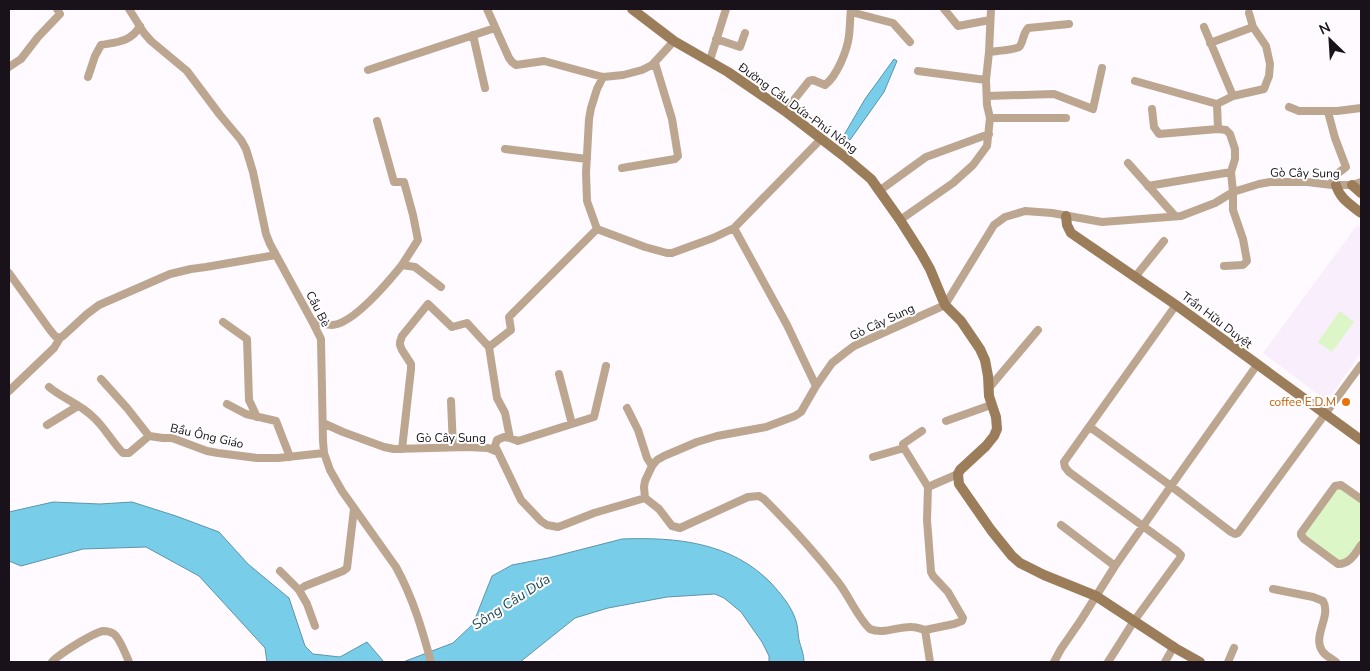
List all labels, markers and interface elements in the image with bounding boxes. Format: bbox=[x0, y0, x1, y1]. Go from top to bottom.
north arrow bbox=[1305, 15, 1355, 65]
text: N bbox=[1316, 18, 1333, 39]
street label: Đường Cầu Dứa-Phú Nông bbox=[734, 59, 861, 157]
street label: Gò Cây Sung bbox=[1270, 164, 1340, 182]
street label: Cầu Bè bbox=[302, 288, 334, 330]
street label: Trần Hữu Duyệt bbox=[1178, 288, 1256, 352]
street label: Gò Cây Sung bbox=[847, 300, 917, 344]
place label: coffee E.D.M bbox=[1269, 394, 1336, 410]
marker: coffee E.D.M bbox=[1340, 396, 1352, 408]
street label: Bầu Ông Giáo bbox=[169, 420, 246, 452]
street label: Gò Cây Sung bbox=[416, 430, 486, 446]
water label: Sông Cầu Dứa bbox=[468, 570, 554, 634]

